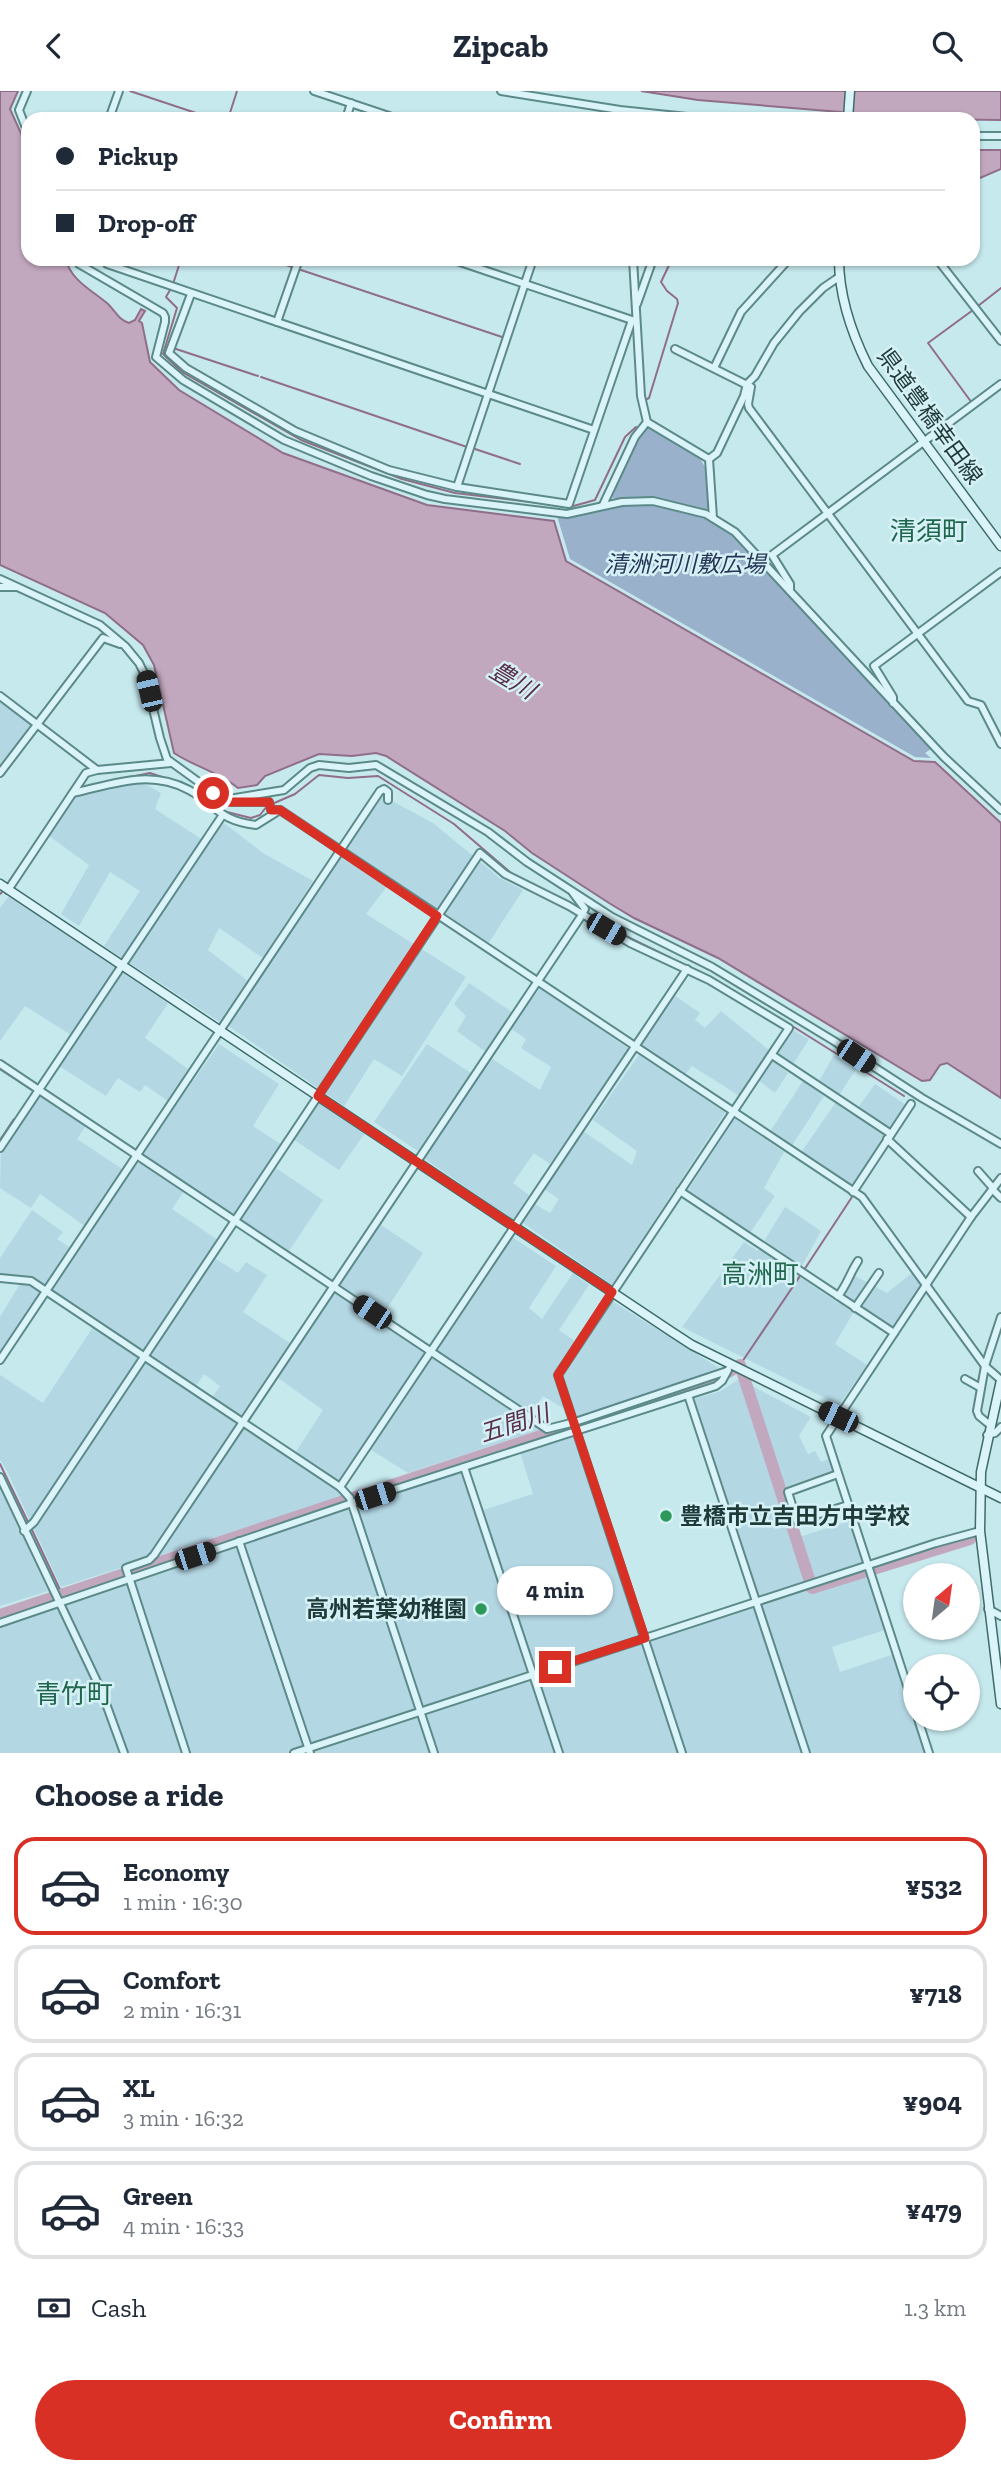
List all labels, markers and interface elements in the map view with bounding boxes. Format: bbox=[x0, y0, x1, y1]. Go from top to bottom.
icon: back bbox=[35, 27, 73, 65]
text: Zipcab bbox=[453, 27, 548, 65]
icon: search bbox=[928, 27, 966, 65]
text: Pickup bbox=[98, 140, 178, 172]
text: Drop-off bbox=[98, 207, 195, 239]
street label: 県道豊橋幸田線 bbox=[871, 343, 989, 489]
district label: 清須町 bbox=[890, 515, 968, 547]
park label: 清洲河川敷広場 bbox=[605, 550, 769, 578]
water label: 豊川 bbox=[485, 655, 544, 706]
car bbox=[135, 668, 164, 714]
route start bbox=[197, 777, 229, 809]
car bbox=[583, 909, 630, 949]
car bbox=[833, 1036, 880, 1076]
district label: 高洲町 bbox=[721, 1258, 799, 1290]
car bbox=[349, 1292, 396, 1332]
water label: 五間川 bbox=[475, 1397, 556, 1448]
car bbox=[815, 1398, 862, 1436]
car bbox=[352, 1480, 399, 1512]
place label: 豊橋市立吉田方中学校 bbox=[680, 1502, 910, 1530]
marker: 豊橋市立吉田方中学校 bbox=[658, 1508, 674, 1524]
car bbox=[172, 1540, 219, 1572]
north arrow bbox=[903, 1563, 980, 1640]
map controls bbox=[903, 1563, 980, 1731]
callout: 4 min bbox=[497, 1565, 613, 1615]
text: 4 min bbox=[526, 1576, 584, 1604]
place label: 高州若葉幼稚園 bbox=[306, 1595, 467, 1623]
marker: 高州若葉幼稚園 bbox=[473, 1601, 489, 1617]
route end bbox=[539, 1651, 571, 1683]
button: locate bbox=[903, 1654, 980, 1731]
district label: 青竹町 bbox=[35, 1678, 113, 1710]
text: Choose a ride bbox=[35, 1776, 223, 1814]
icon: car bbox=[39, 1855, 102, 1918]
text: Economy bbox=[123, 1856, 229, 1888]
text: ¥532 bbox=[905, 1870, 962, 1902]
text: 1 min · 16:30 bbox=[123, 1888, 243, 1916]
icon: car bbox=[39, 1963, 102, 2026]
text: Comfort bbox=[123, 1964, 220, 1996]
text: ¥718 bbox=[909, 1978, 962, 2010]
text: 2 min · 16:31 bbox=[123, 1996, 241, 2024]
icon: car bbox=[39, 2071, 102, 2134]
text: XL bbox=[123, 2072, 155, 2104]
text: ¥904 bbox=[903, 2086, 962, 2118]
text: 3 min · 16:32 bbox=[123, 2104, 244, 2132]
icon: car bbox=[39, 2179, 102, 2242]
text: Green bbox=[123, 2180, 193, 2212]
text: ¥479 bbox=[905, 2194, 962, 2226]
text: 4 min · 16:33 bbox=[123, 2212, 244, 2240]
icon: cash bbox=[35, 2289, 73, 2327]
text: Cash bbox=[91, 2292, 146, 2324]
text: 1.3 km bbox=[904, 2294, 966, 2322]
button: Confirm bbox=[35, 2380, 966, 2460]

